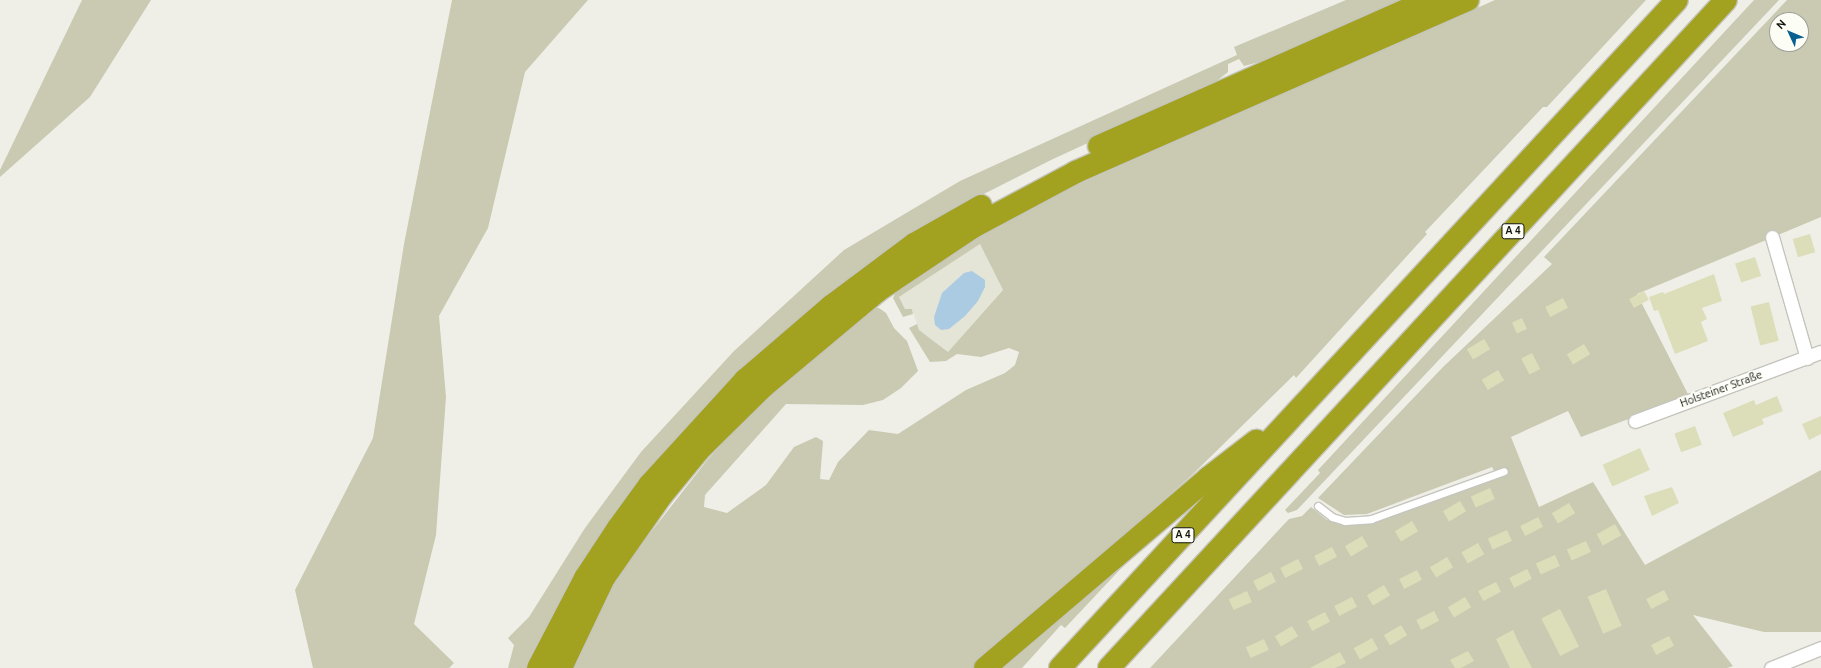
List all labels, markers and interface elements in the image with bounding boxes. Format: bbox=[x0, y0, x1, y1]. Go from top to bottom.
north arrow bbox=[1769, 12, 1809, 52]
text: N bbox=[1774, 17, 1788, 31]
road number: A 4 bbox=[1501, 223, 1525, 239]
street label: Holsteiner Straße bbox=[1678, 368, 1764, 410]
road number: A 4 bbox=[1171, 527, 1195, 543]

